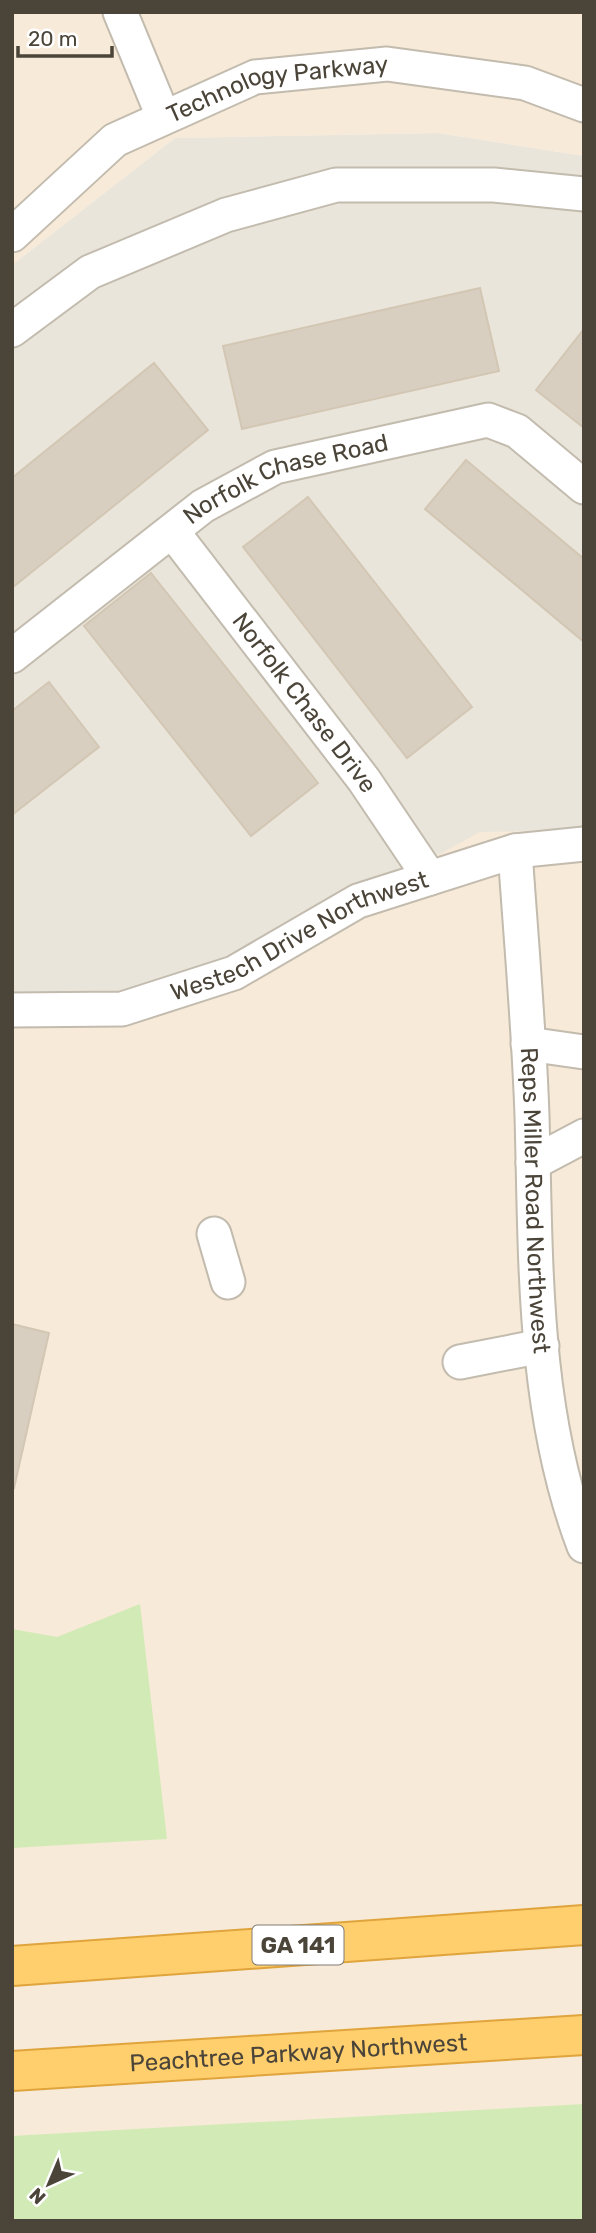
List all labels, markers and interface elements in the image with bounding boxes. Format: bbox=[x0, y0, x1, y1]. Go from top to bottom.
scale bar bbox=[18, 14, 112, 58]
text: 20 m bbox=[28, 26, 77, 51]
street label: Technology Parkway bbox=[163, 50, 389, 129]
street label: Norfolk Chase Road bbox=[178, 428, 391, 530]
street label: Norfolk Chase Drive bbox=[226, 607, 383, 798]
street label: Westech Drive Northwest bbox=[167, 865, 432, 1006]
street label: Reps Miller Road Northwest bbox=[515, 1047, 556, 1355]
road number: GA 141 bbox=[252, 1926, 344, 1964]
street label: Peachtree Parkway Northwest bbox=[129, 2028, 468, 2078]
north arrow bbox=[14, 2149, 84, 2219]
text: N bbox=[25, 2183, 50, 2209]

